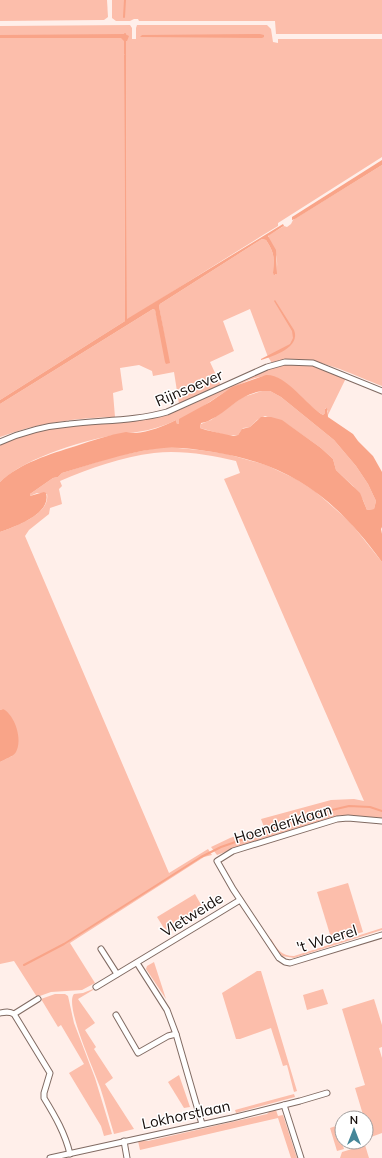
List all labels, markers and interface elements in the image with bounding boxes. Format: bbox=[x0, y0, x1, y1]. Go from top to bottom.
street label: Rijnsoever bbox=[152, 365, 226, 410]
street label: Hoenderiklaan bbox=[232, 800, 334, 847]
street label: Vletweide bbox=[157, 888, 226, 941]
street label: 't Woerel bbox=[294, 920, 359, 957]
street label: Lokhorstlaan bbox=[140, 1096, 232, 1133]
north arrow bbox=[334, 1110, 374, 1150]
text: N bbox=[350, 1113, 358, 1127]

